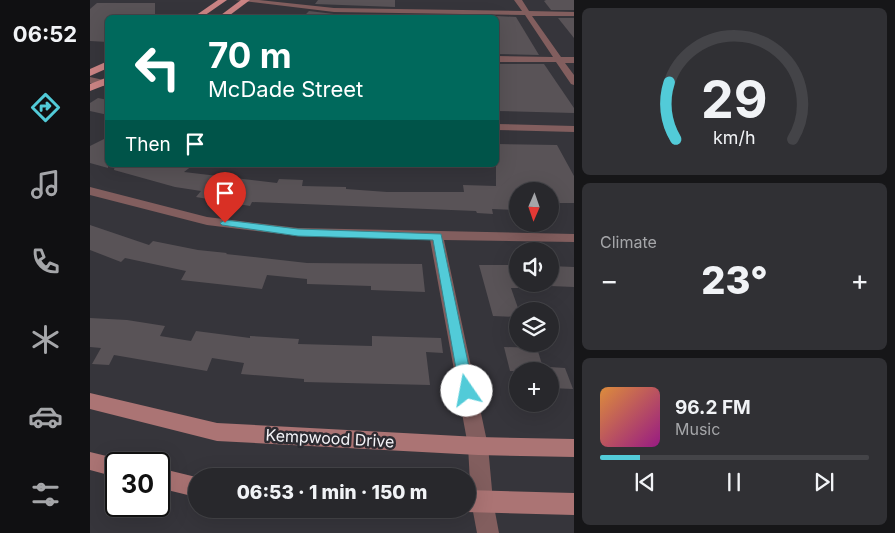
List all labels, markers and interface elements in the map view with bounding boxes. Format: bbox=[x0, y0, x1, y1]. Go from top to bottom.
text: 06:52 bbox=[13, 21, 77, 47]
text: 70 m bbox=[208, 34, 292, 76]
icon: left bbox=[125, 35, 190, 100]
text: 29 bbox=[701, 68, 768, 131]
text: McDade Street bbox=[208, 76, 363, 102]
icon: directions bbox=[28, 90, 63, 125]
text: km/h bbox=[713, 127, 756, 148]
icon: arrive bbox=[181, 130, 209, 158]
text: Then bbox=[125, 133, 171, 156]
icon: music bbox=[28, 167, 63, 202]
pin bbox=[204, 172, 246, 223]
icon: arrive bbox=[211, 179, 239, 207]
north arrow bbox=[509, 182, 559, 232]
map controls bbox=[509, 182, 559, 412]
text: Climate bbox=[600, 232, 657, 252]
button: sound bbox=[509, 242, 559, 292]
icon: phone bbox=[28, 244, 63, 279]
text: 23° bbox=[701, 257, 768, 303]
text: − bbox=[600, 263, 619, 297]
text: + bbox=[850, 263, 869, 297]
button: layers bbox=[509, 302, 559, 352]
icon: climate bbox=[28, 322, 63, 357]
button: + bbox=[509, 362, 559, 412]
position arrow bbox=[440, 364, 492, 416]
text: 96.2 FM bbox=[675, 396, 751, 419]
icon: car bbox=[28, 399, 63, 434]
text: Music bbox=[675, 419, 720, 439]
street label: Kempwood Drive bbox=[265, 425, 395, 451]
speed limit sign: 30 bbox=[105, 452, 170, 517]
icon: previous bbox=[631, 468, 659, 496]
icon: pause bbox=[720, 468, 748, 496]
icon: next bbox=[810, 468, 838, 496]
icon: filters bbox=[28, 477, 63, 512]
text: 06:53 · 1 min · 150 m bbox=[237, 481, 427, 504]

